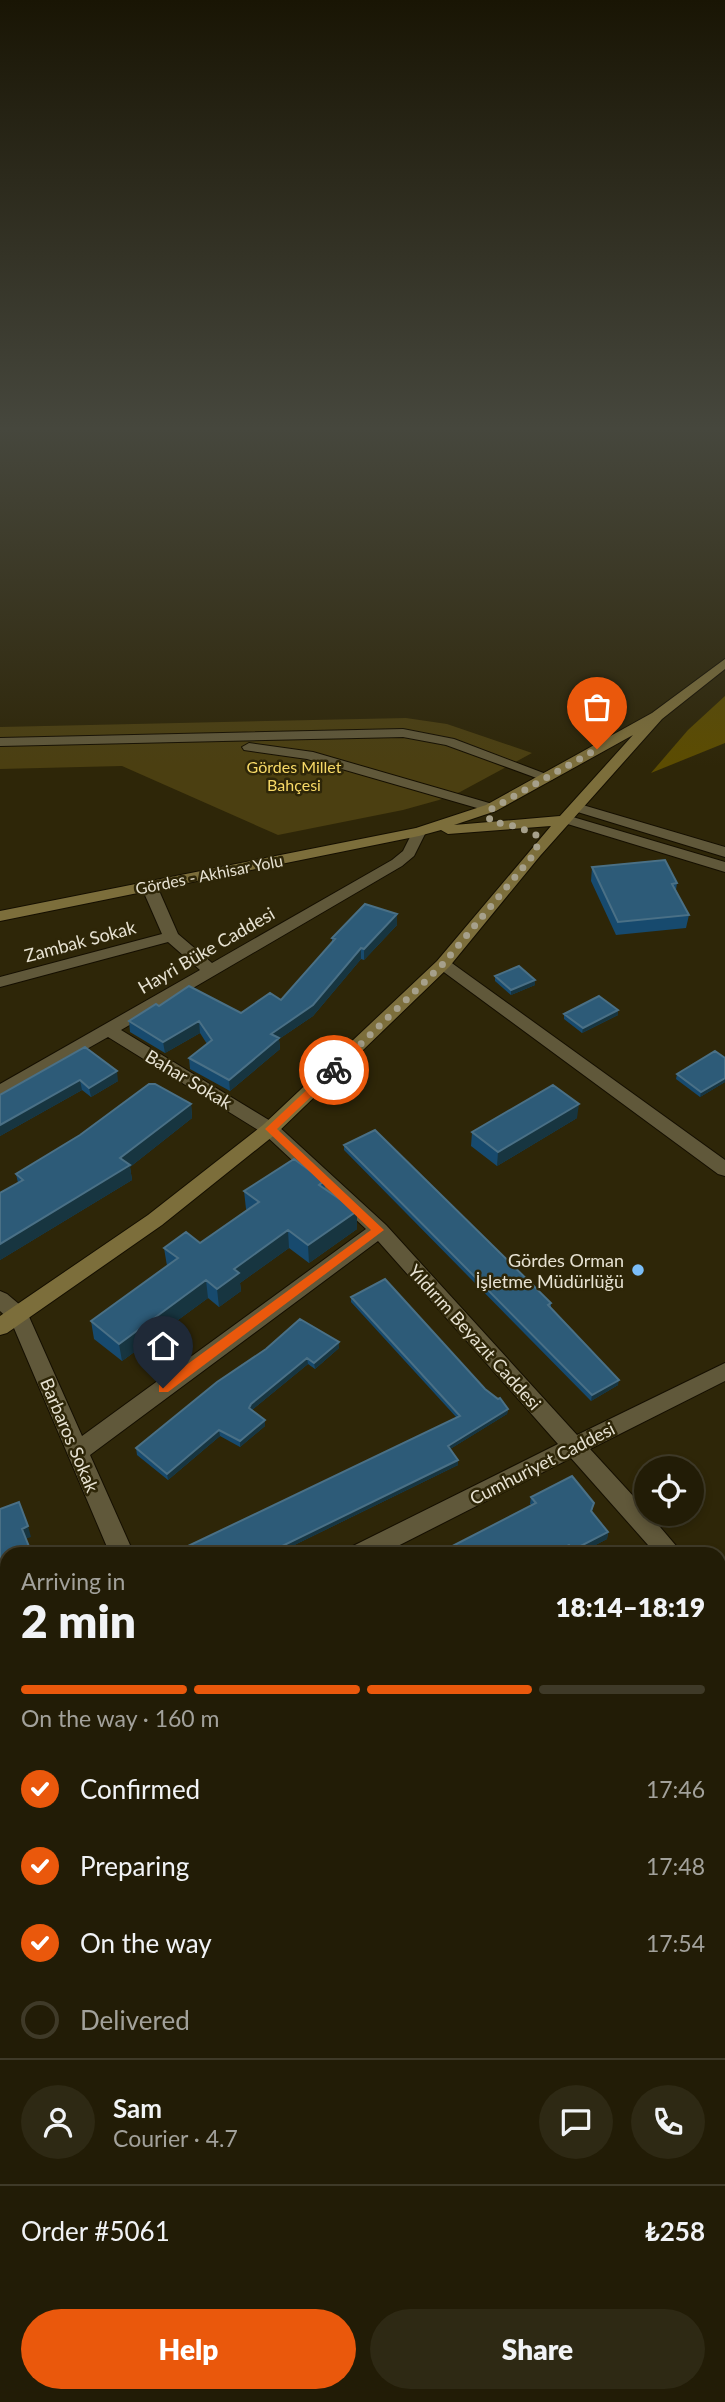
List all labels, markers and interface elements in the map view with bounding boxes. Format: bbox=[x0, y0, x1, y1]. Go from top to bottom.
pin bbox=[567, 677, 627, 749]
icon: bag bbox=[578, 688, 616, 726]
park label: Gördes Millet Bahçesi bbox=[247, 757, 342, 794]
street label: Gördes - Akhisar Yolu bbox=[134, 850, 284, 898]
street label: Hayri Büke Caddesi bbox=[134, 902, 278, 998]
street label: Zambak Sokak bbox=[22, 915, 139, 966]
courier bbox=[299, 1035, 369, 1105]
street label: Bahar Sokak bbox=[142, 1044, 237, 1114]
icon: bike bbox=[315, 1051, 353, 1089]
place label: Gördes Orman İşletme Müdürlüğü bbox=[475, 1249, 624, 1292]
street label: Yıldırım Beyazıt Caddesi bbox=[404, 1260, 546, 1414]
marker: Gördes Orman İşletme Müdürlüğü bbox=[630, 1262, 646, 1278]
pin bbox=[133, 1316, 193, 1388]
icon: home bbox=[144, 1327, 182, 1365]
street label: Barbaros Sokak bbox=[36, 1375, 104, 1496]
street label: Cumhuriyet Caddesi bbox=[466, 1417, 618, 1509]
map controls bbox=[634, 1456, 704, 1526]
button: locate bbox=[634, 1456, 704, 1526]
text: Arriving in bbox=[21, 1567, 125, 1595]
text: 18:14–18:19 bbox=[555, 1591, 705, 1623]
text: 2 min bbox=[21, 1593, 136, 1648]
text: On the way · 160 m bbox=[21, 1704, 220, 1732]
icon: check bbox=[21, 1770, 59, 1808]
text: Confirmed bbox=[80, 1773, 200, 1805]
text: 17:46 bbox=[646, 1775, 705, 1803]
icon: check bbox=[21, 1847, 59, 1885]
text: Preparing bbox=[80, 1850, 189, 1882]
text: 17:48 bbox=[646, 1852, 705, 1880]
icon: check bbox=[21, 1924, 59, 1962]
text: On the way bbox=[80, 1927, 212, 1959]
text: 17:54 bbox=[646, 1929, 705, 1957]
text: Delivered bbox=[80, 2004, 190, 2036]
button: person bbox=[21, 2085, 95, 2159]
button: chat bbox=[539, 2085, 613, 2159]
button: phone bbox=[631, 2085, 705, 2159]
text: Sam bbox=[113, 2092, 162, 2124]
text: Courier · 4.7 bbox=[113, 2124, 238, 2152]
text: Order #5061 bbox=[21, 2215, 170, 2247]
text: ₺258 bbox=[645, 2215, 705, 2247]
button: Help bbox=[21, 2309, 356, 2389]
button: Share bbox=[370, 2309, 705, 2389]

